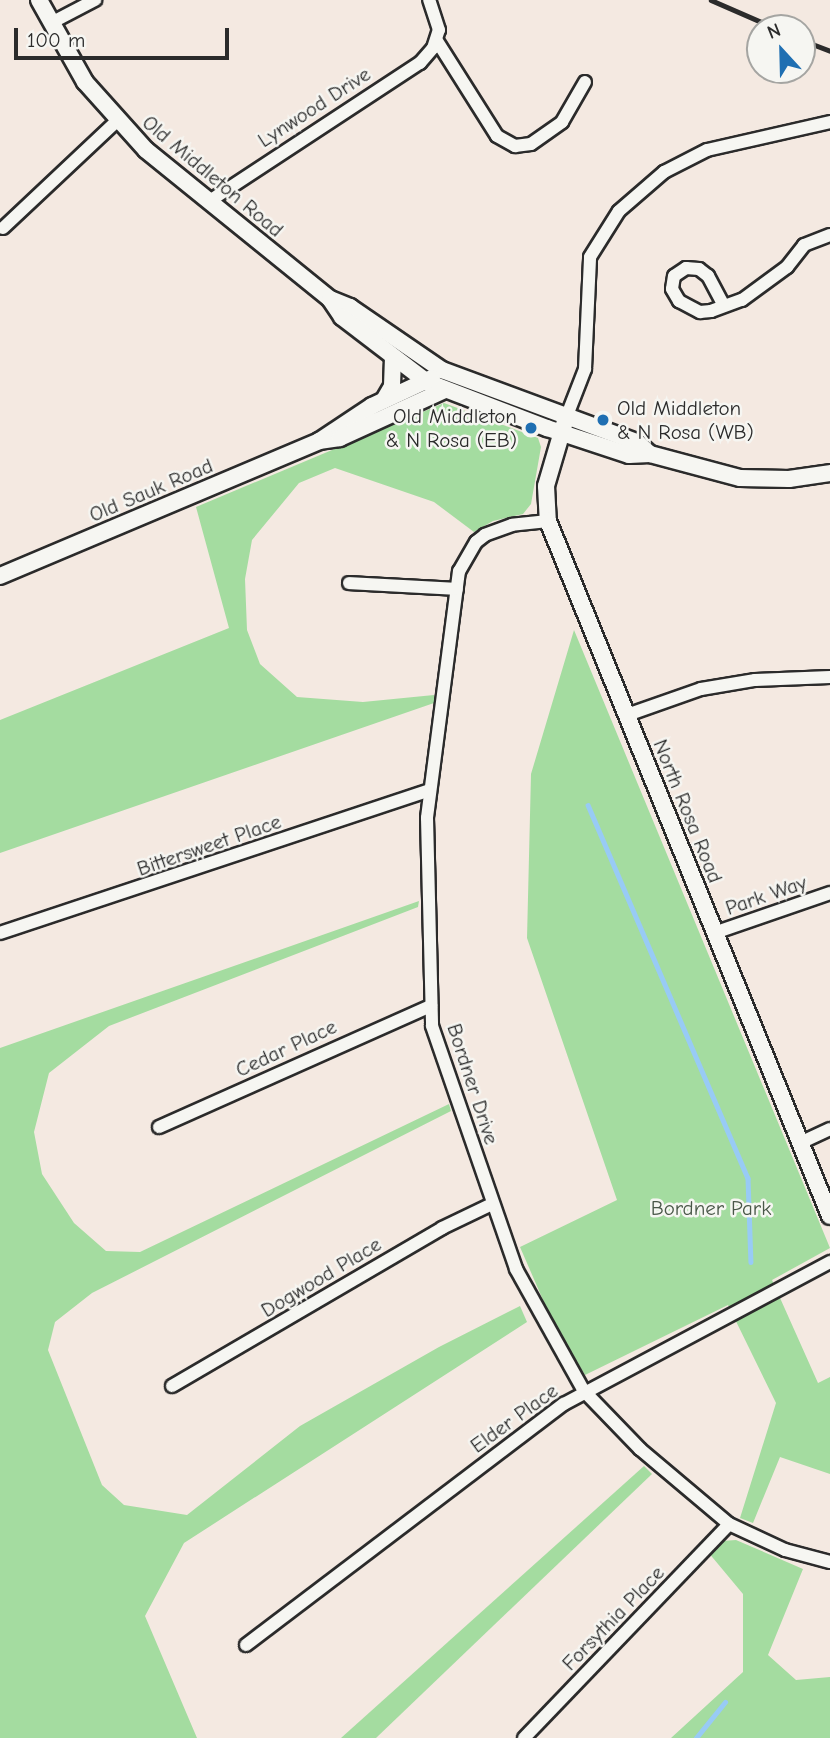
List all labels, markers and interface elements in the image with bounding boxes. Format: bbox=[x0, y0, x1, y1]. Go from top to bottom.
scale bar bbox=[18, 14, 233, 58]
north arrow bbox=[746, 14, 816, 84]
text: N bbox=[764, 19, 784, 44]
text: 100 m bbox=[27, 28, 85, 52]
street label: Lynwood Drive bbox=[253, 61, 375, 153]
street label: Old Middleton Road bbox=[137, 110, 289, 242]
place label: Old Middleton & N Rosa (WB) bbox=[617, 395, 754, 445]
place label: Old Middleton & N Rosa (EB) bbox=[386, 403, 517, 453]
marker: Old Middleton & N Rosa (WB) bbox=[595, 412, 611, 428]
marker: Old Middleton & N Rosa (EB) bbox=[523, 420, 539, 436]
street label: Old Sauk Road bbox=[85, 453, 217, 527]
street label: North Rosa Road bbox=[648, 736, 728, 886]
street label: Bittersweet Place bbox=[134, 809, 284, 881]
street label: Park Way bbox=[722, 869, 810, 921]
street label: Cedar Place bbox=[231, 1014, 341, 1082]
street label: Bordner Drive bbox=[442, 1020, 504, 1148]
park label: Bordner Park bbox=[651, 1195, 771, 1221]
street label: Dogwood Place bbox=[256, 1231, 386, 1323]
street label: Elder Place bbox=[465, 1378, 563, 1458]
street label: Forsythia Place bbox=[557, 1560, 669, 1676]

